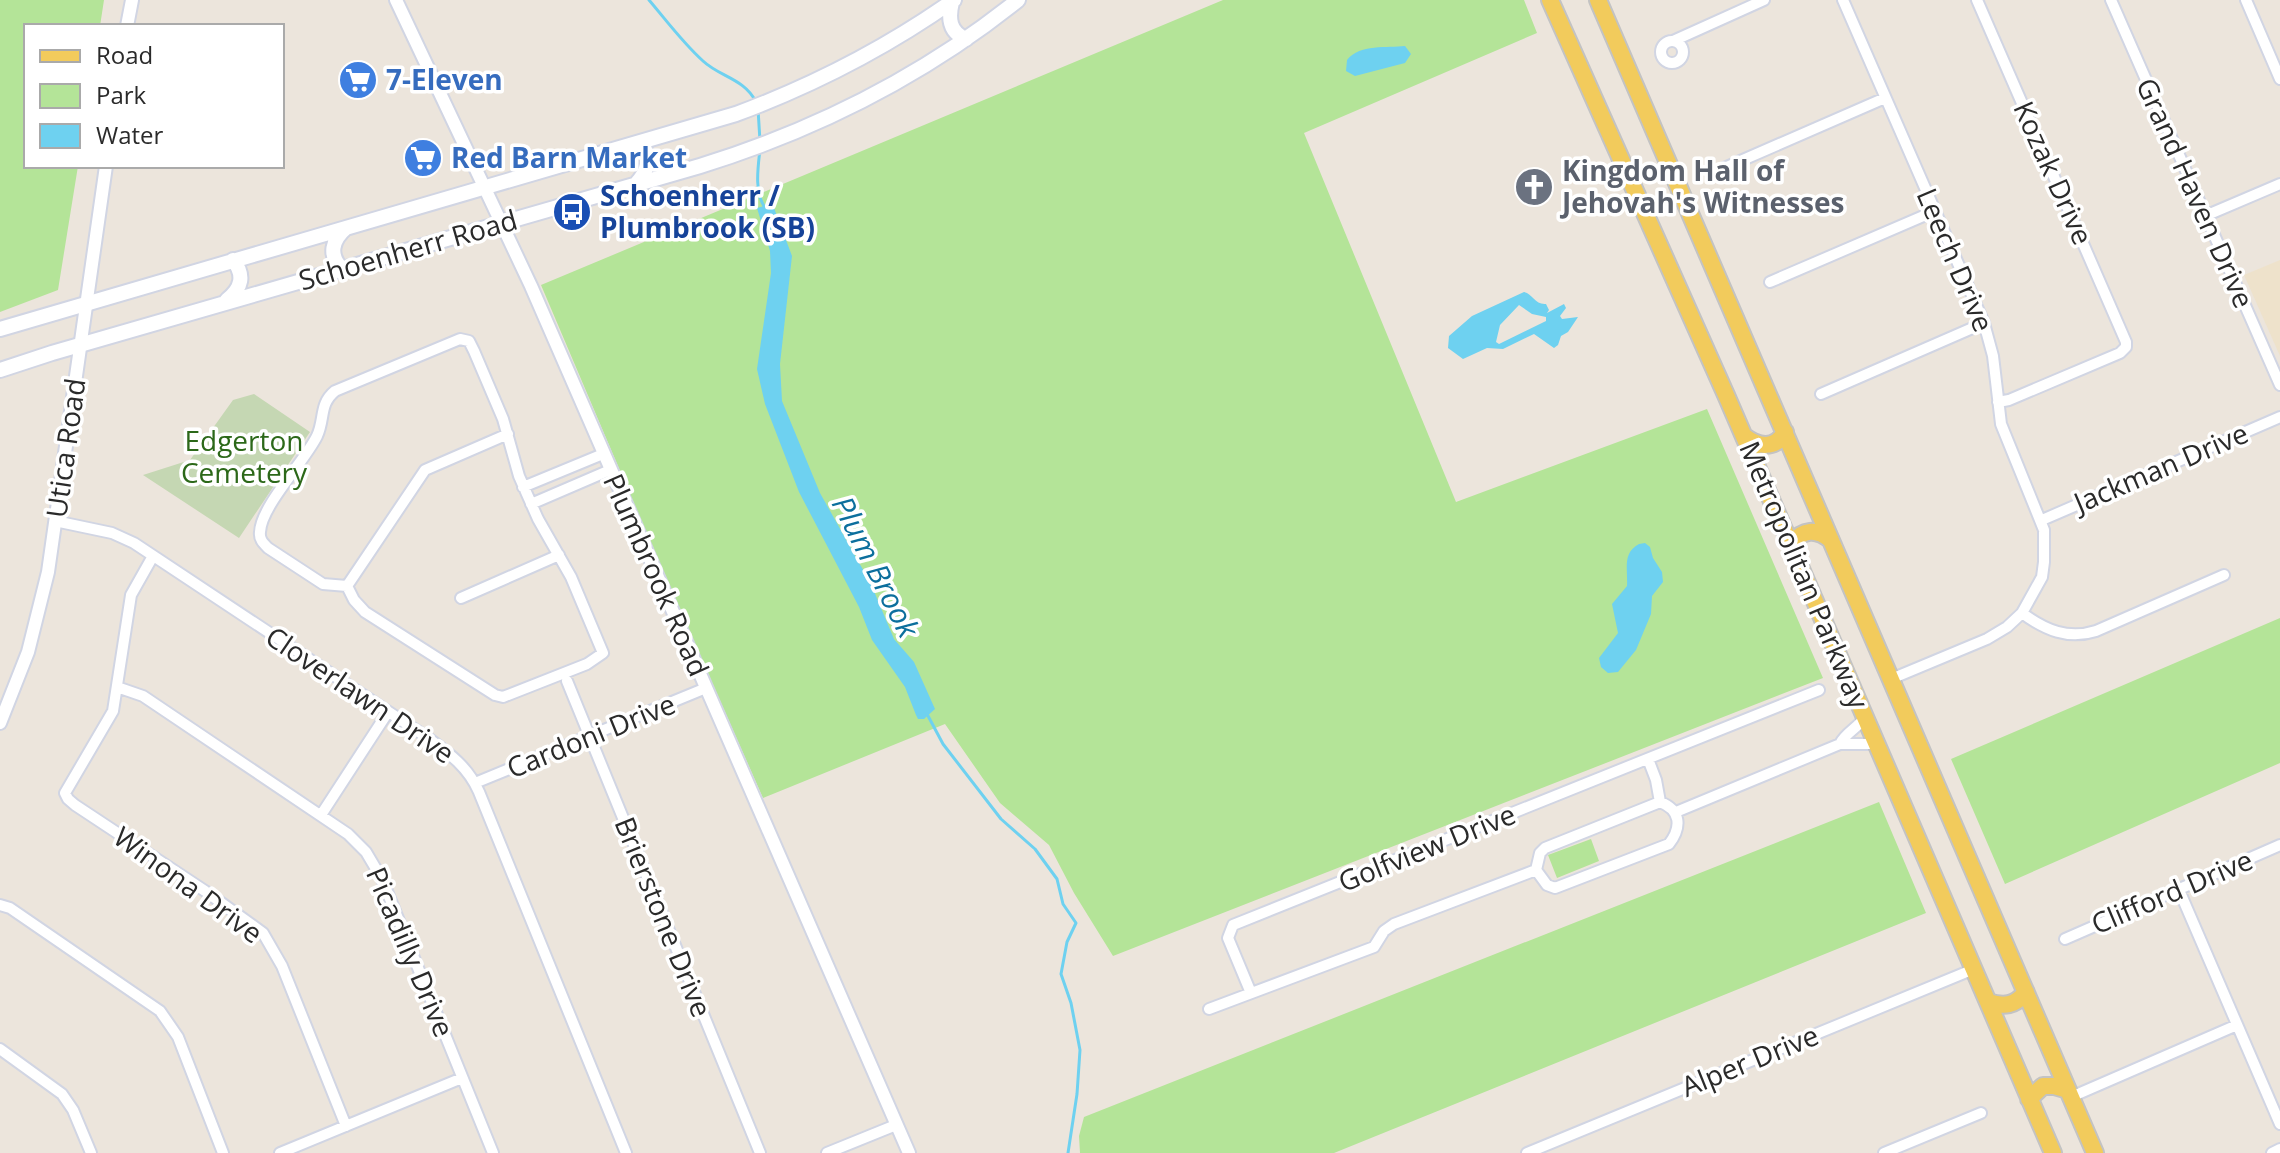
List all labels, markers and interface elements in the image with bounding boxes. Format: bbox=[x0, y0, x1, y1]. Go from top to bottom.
legend bbox=[24, 24, 284, 168]
text: Road bbox=[96, 38, 153, 71]
supermarket icon: 7-Eleven bbox=[337, 59, 379, 101]
place label: 7-Eleven bbox=[386, 60, 503, 98]
street label: Grand Haven Drive bbox=[2128, 72, 2264, 314]
text: Park bbox=[96, 78, 147, 111]
street label: Kozak Drive bbox=[2005, 95, 2102, 250]
text: Water bbox=[96, 118, 164, 151]
supermarket icon: Red Barn Market bbox=[402, 137, 444, 179]
place label: Red Barn Market bbox=[451, 138, 687, 176]
place label: Kingdom Hall of Jehovah's Witnesses bbox=[1559, 151, 1844, 221]
church icon: Kingdom Hall of Jehovah's Witnesses bbox=[1513, 166, 1555, 208]
place label: Schoenherr / Plumbrook (SB) bbox=[600, 176, 815, 246]
street label: Leech Drive bbox=[1909, 182, 2003, 337]
bus stop icon: Schoenherr / Plumbrook (SB) bbox=[551, 191, 593, 233]
street label: Schoenherr Road bbox=[294, 200, 521, 298]
street label: Utica Road bbox=[36, 376, 94, 520]
street label: Jackman Drive bbox=[2065, 413, 2253, 522]
park label: Edgerton Cemetery bbox=[181, 421, 308, 491]
street label: Metropolitan Parkway bbox=[1731, 435, 1879, 715]
street label: Plumbrook Road bbox=[595, 467, 719, 682]
water label: Plum Brook bbox=[823, 488, 930, 645]
street label: Cloverlawn Drive bbox=[259, 617, 462, 771]
street label: Cardoni Drive bbox=[501, 684, 681, 786]
street label: Golfview Drive bbox=[1332, 794, 1521, 900]
street label: Brierstone Drive bbox=[606, 811, 721, 1022]
street label: Winona Drive bbox=[106, 817, 271, 951]
street label: Clifford Drive bbox=[2085, 840, 2258, 942]
street label: Picadilly Drive bbox=[358, 861, 464, 1042]
street label: Alper Drive bbox=[1675, 1015, 1824, 1105]

